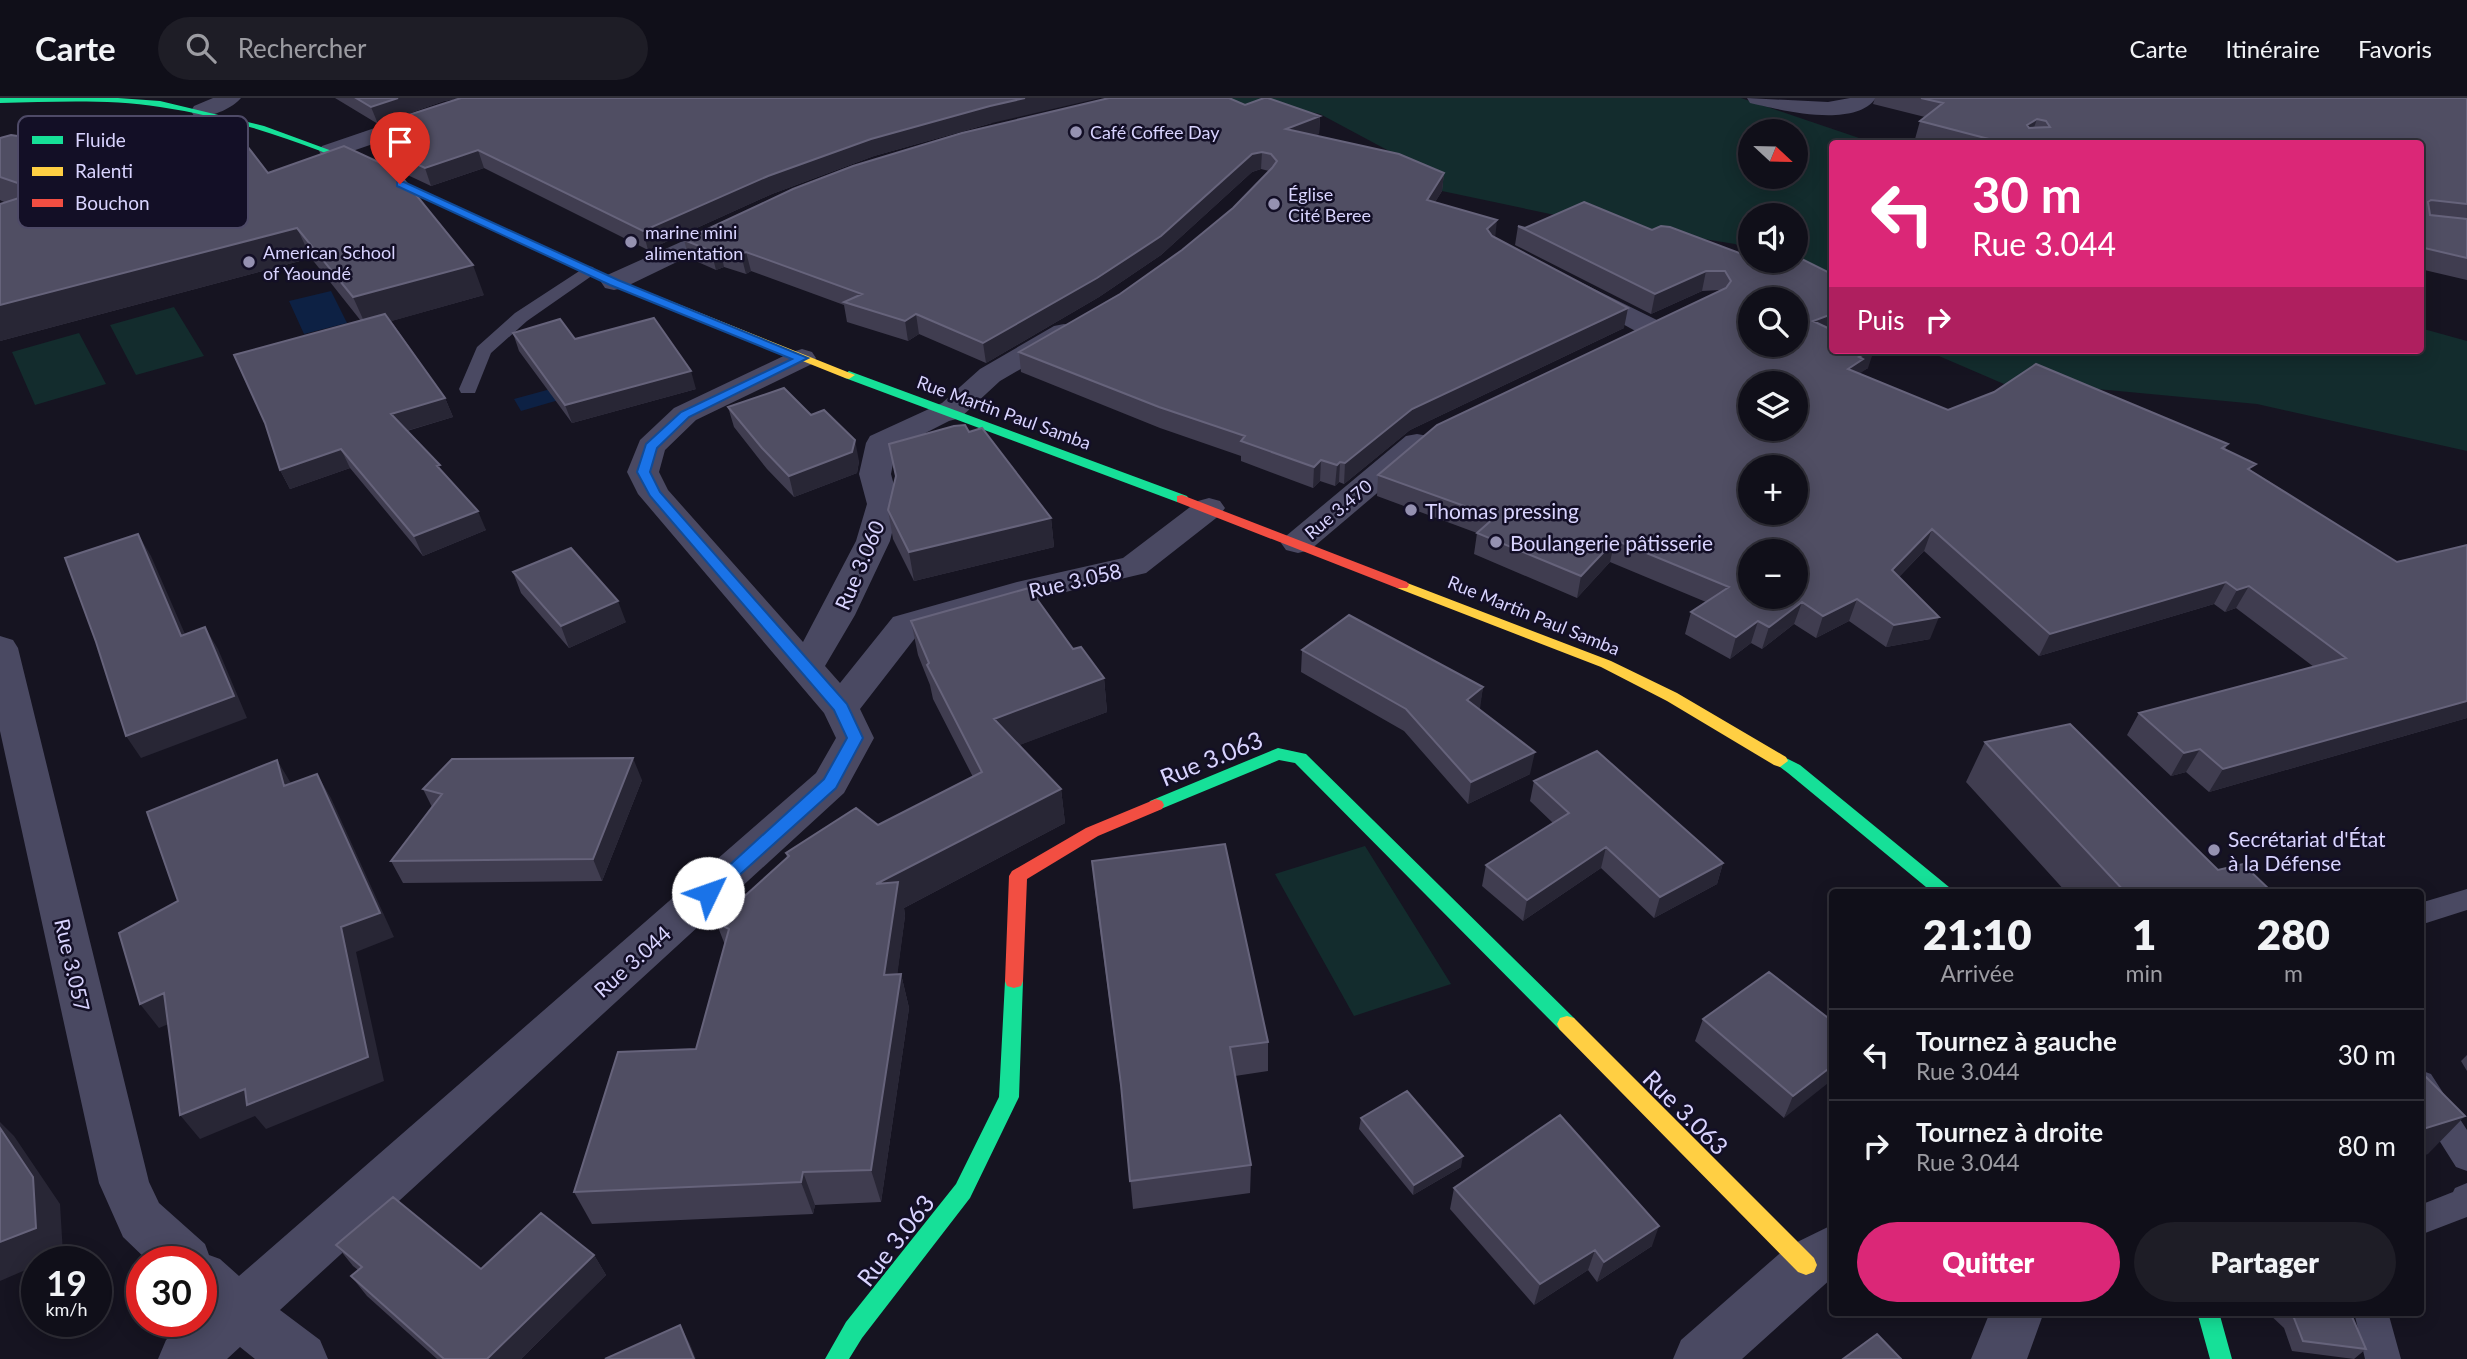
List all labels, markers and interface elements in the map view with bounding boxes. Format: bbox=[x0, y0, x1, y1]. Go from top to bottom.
search box bbox=[158, 17, 648, 80]
text: Carte bbox=[35, 28, 116, 68]
icon: search bbox=[182, 29, 220, 67]
text: Rechercher bbox=[238, 32, 367, 64]
text: Carte bbox=[2130, 34, 2188, 63]
text: Itinéraire bbox=[2226, 34, 2320, 63]
text: Favoris bbox=[2358, 34, 2432, 63]
pin bbox=[370, 112, 430, 184]
legend bbox=[18, 116, 248, 228]
north arrow bbox=[1738, 119, 1808, 189]
map controls bbox=[1738, 119, 1808, 609]
place label: Café Coffee Day bbox=[1090, 121, 1220, 143]
icon: arrive bbox=[381, 123, 419, 161]
marker: Café Coffee Day bbox=[1068, 124, 1084, 140]
text: Fluide bbox=[75, 128, 126, 151]
text: Ralenti bbox=[75, 159, 133, 182]
text: 30 m bbox=[1972, 165, 2082, 223]
icon: left bbox=[1857, 168, 1948, 259]
place label: Église Cité Beree bbox=[1288, 183, 1371, 226]
text: Bouchon bbox=[75, 191, 150, 214]
marker: Église Cité Beree bbox=[1266, 196, 1282, 212]
button: sound bbox=[1738, 203, 1808, 273]
place label: marine mini alimentation bbox=[645, 221, 743, 264]
text: Rue 3.044 bbox=[1972, 224, 2116, 263]
marker: marine mini alimentation bbox=[623, 234, 639, 250]
place label: American School of Yaoundé bbox=[263, 241, 396, 284]
marker: American School of Yaoundé bbox=[241, 254, 257, 270]
button: search bbox=[1738, 287, 1808, 357]
icon: right bbox=[1919, 301, 1957, 339]
text: Puis bbox=[1857, 304, 1905, 336]
street label: Rue Martin Paul Samba bbox=[914, 370, 1094, 454]
button: layers bbox=[1738, 371, 1808, 441]
button: + bbox=[1738, 455, 1808, 525]
street label: Rue 3.470 bbox=[1300, 475, 1376, 543]
place label: Thomas pressing bbox=[1425, 498, 1579, 523]
marker: Thomas pressing bbox=[1403, 502, 1419, 518]
street label: Rue 3.060 bbox=[829, 517, 889, 613]
place label: Boulangerie pâtisserie bbox=[1510, 530, 1713, 555]
marker: Boulangerie pâtisserie bbox=[1488, 534, 1504, 550]
button: − bbox=[1738, 539, 1808, 609]
street label: Rue 3.058 bbox=[1026, 557, 1124, 603]
street label: Rue Martin Paul Samba bbox=[1445, 570, 1623, 660]
street label: Rue 3.063 bbox=[1155, 724, 1267, 792]
place label: Secrétariat d'État à la Défense bbox=[2228, 826, 2386, 875]
marker: Secrétariat d'État à la Défense bbox=[2206, 842, 2222, 858]
position arrow bbox=[671, 856, 745, 930]
text: 21:10 bbox=[1923, 909, 2032, 959]
text: 1 bbox=[2132, 909, 2156, 959]
text: 280 bbox=[2257, 909, 2330, 959]
street label: Rue 3.057 bbox=[50, 916, 96, 1014]
street label: Rue 3.044 bbox=[588, 920, 676, 1002]
text: Arrivée bbox=[1940, 959, 2014, 987]
text: min bbox=[2126, 959, 2163, 987]
text: m bbox=[2284, 959, 2303, 987]
text: Tournez à gauche bbox=[1916, 1025, 2117, 1057]
icon: left bbox=[1857, 1036, 1895, 1074]
text: 30 m bbox=[2338, 1039, 2396, 1071]
text: Rue 3.044 bbox=[1916, 1057, 2020, 1085]
street label: Rue 3.063 bbox=[1638, 1064, 1734, 1160]
text: Tournez à droite bbox=[1916, 1116, 2103, 1148]
icon: right bbox=[1857, 1127, 1895, 1165]
text: 80 m bbox=[2338, 1130, 2396, 1162]
text: Rue 3.044 bbox=[1916, 1148, 2020, 1176]
street label: Rue 3.063 bbox=[850, 1188, 940, 1292]
button: Quitter bbox=[1857, 1222, 2120, 1302]
button: Partager bbox=[2134, 1222, 2396, 1302]
speed limit sign: 30 bbox=[126, 1246, 217, 1337]
text: 19 bbox=[46, 1261, 87, 1303]
text: km/h bbox=[45, 1298, 88, 1320]

